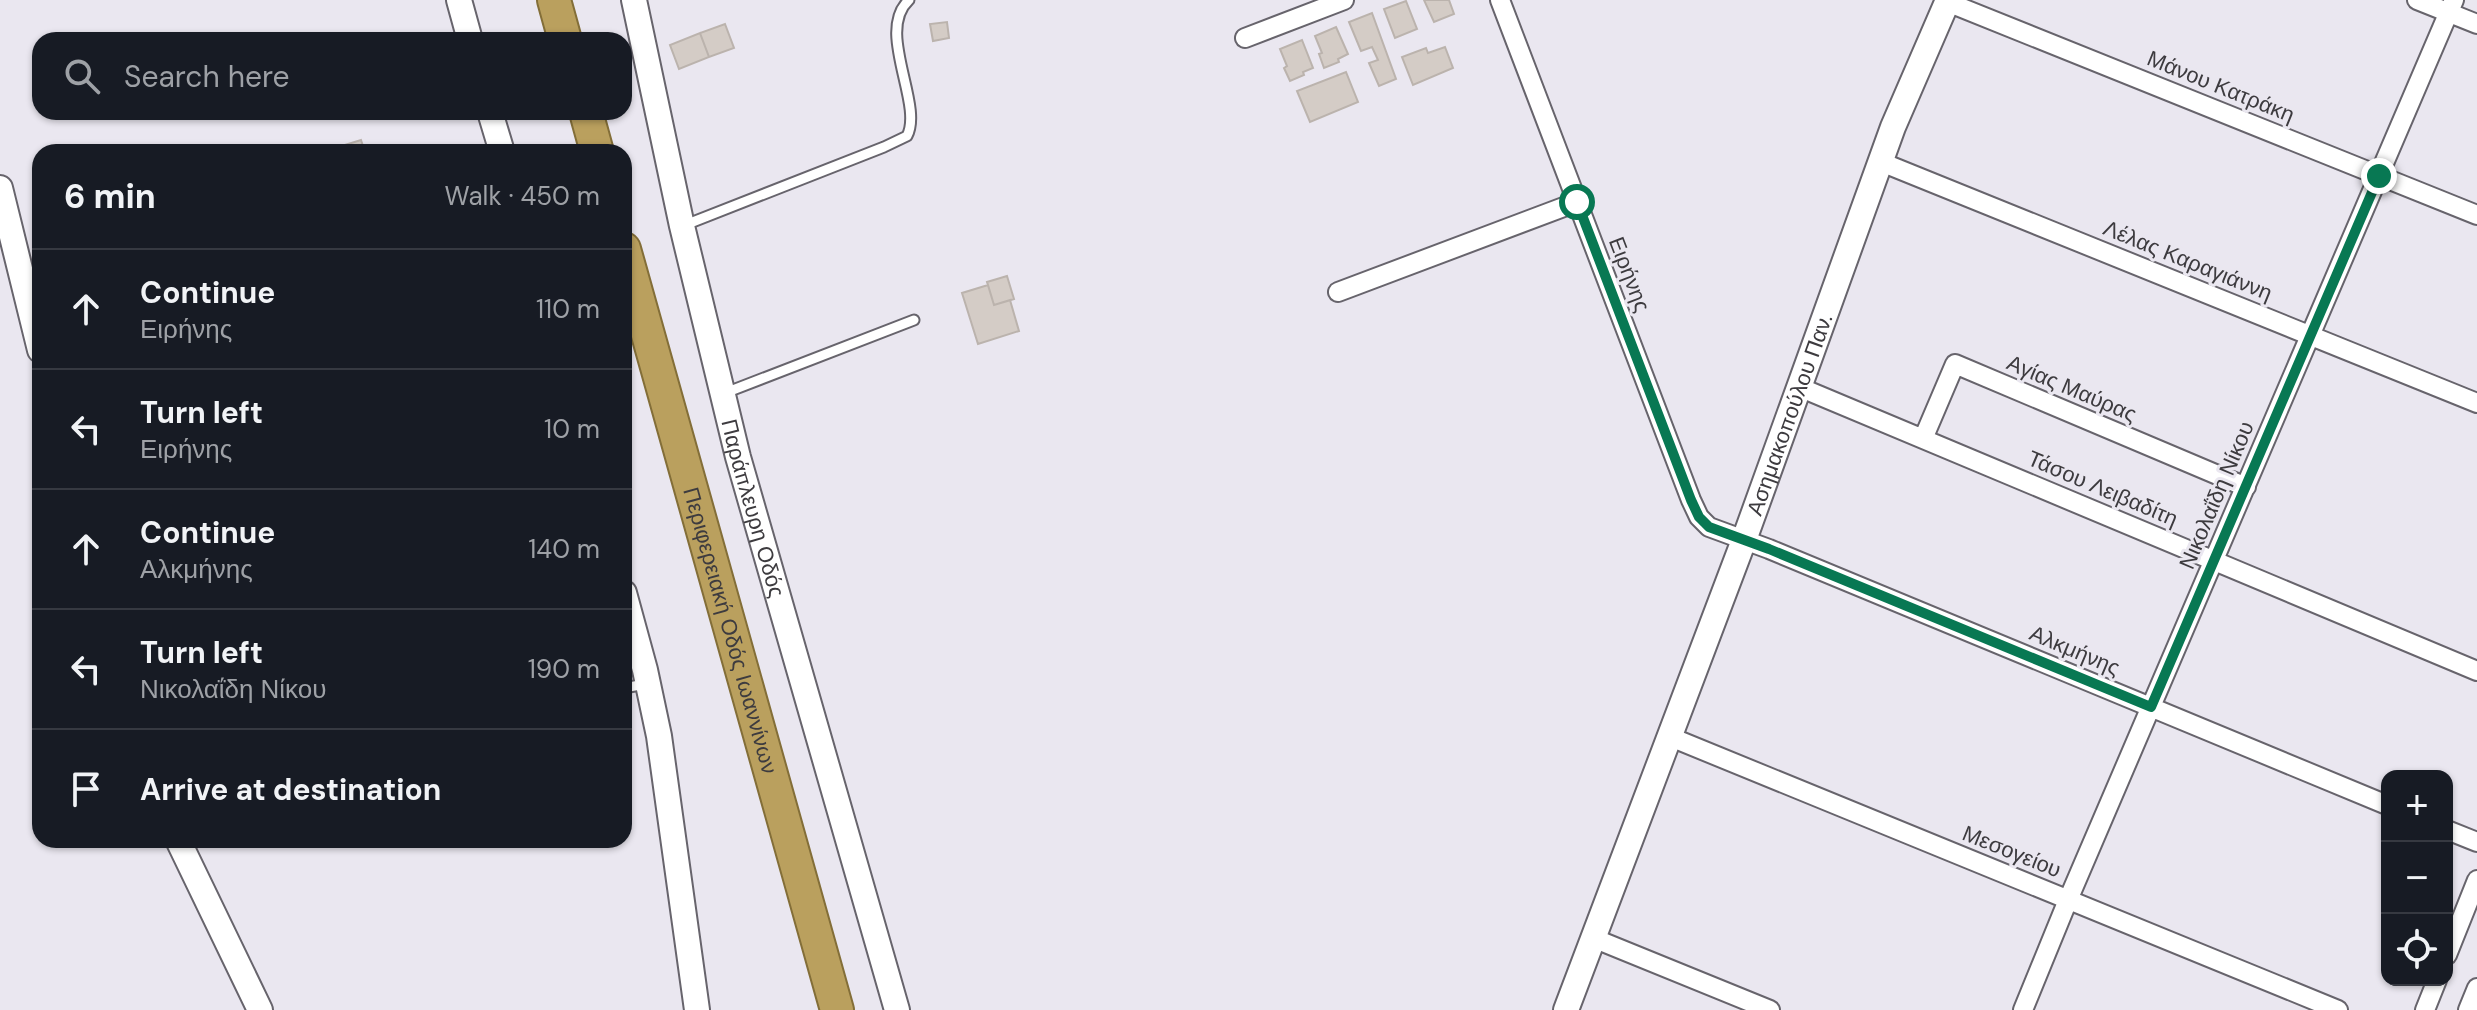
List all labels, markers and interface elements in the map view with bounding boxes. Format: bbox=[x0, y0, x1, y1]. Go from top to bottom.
search box bbox=[32, 32, 632, 120]
street label: Μάνου Κατράκη bbox=[2143, 44, 2299, 129]
icon: search bbox=[60, 54, 104, 98]
text: Search here bbox=[124, 57, 290, 96]
route end bbox=[2361, 158, 2397, 194]
text: 6 min bbox=[64, 174, 156, 219]
text: Walk · 450 m bbox=[445, 179, 600, 213]
route start bbox=[1559, 184, 1595, 220]
street label: Λέλας Καραγιάννη bbox=[2099, 213, 2276, 308]
street label: Ειρήνης bbox=[1602, 233, 1657, 316]
text: Continue bbox=[140, 273, 275, 312]
icon: ahead bbox=[64, 287, 108, 331]
text: 110 m bbox=[536, 292, 600, 326]
street label: Ασημακοπούλου Παν. bbox=[1740, 310, 1839, 519]
text: Ειρήνης bbox=[140, 312, 232, 346]
street label: Αγίας Μαύρας bbox=[2003, 348, 2141, 429]
text: Turn left bbox=[140, 393, 263, 432]
icon: left bbox=[64, 407, 108, 451]
text: 10 m bbox=[544, 412, 600, 446]
street label: Παράπλευρη Οδός bbox=[714, 416, 792, 601]
street label: Νικολαΐδη Νίκου bbox=[2172, 417, 2261, 573]
text: Ειρήνης bbox=[140, 432, 232, 466]
street label: Τάσου Λειβαδίτη bbox=[2023, 444, 2182, 533]
street label: Περιφερειακή Οδός Ιωαννίνων bbox=[676, 484, 784, 777]
text: Continue bbox=[140, 513, 275, 552]
icon: ahead bbox=[64, 527, 108, 571]
text: 140 m bbox=[528, 532, 600, 566]
text: Αλκμήνης bbox=[140, 552, 253, 586]
street label: Αλκμήνης bbox=[2025, 618, 2124, 682]
text: Turn left bbox=[140, 633, 263, 672]
icon: left bbox=[64, 647, 108, 691]
text: 190 m bbox=[528, 652, 600, 686]
text: Νικολαΐδη Νίκου bbox=[140, 672, 326, 706]
icon: arrive bbox=[64, 767, 108, 811]
text: Arrive at destination bbox=[140, 770, 441, 809]
map controls bbox=[2381, 770, 2453, 986]
button: + bbox=[2381, 770, 2453, 842]
street label: Μεσογείου bbox=[1958, 819, 2065, 884]
button: − bbox=[2381, 842, 2453, 914]
button: locate bbox=[2381, 914, 2453, 986]

